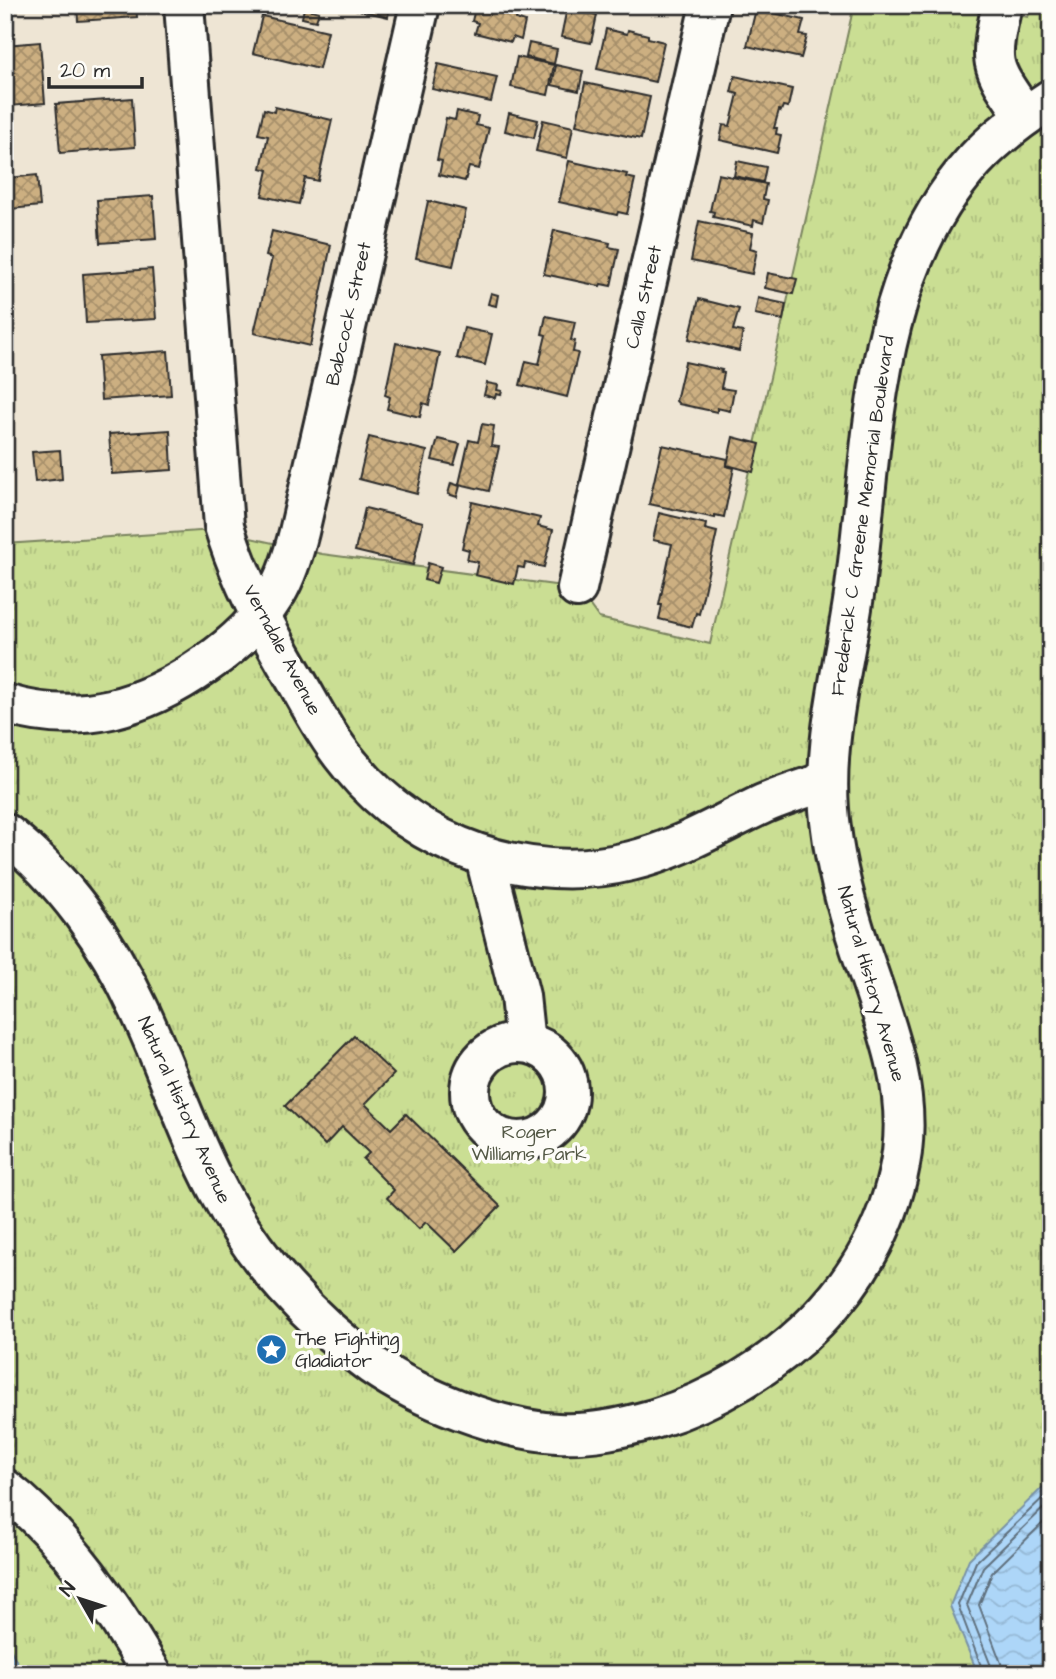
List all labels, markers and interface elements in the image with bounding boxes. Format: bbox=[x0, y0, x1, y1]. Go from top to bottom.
scale bar bbox=[49, 46, 142, 90]
text: 20 m bbox=[60, 56, 111, 85]
street label: Babcock Street bbox=[319, 239, 379, 388]
street label: Calla Street bbox=[619, 243, 669, 351]
street label: Frederick C Greene Memorial Boulevard bbox=[824, 334, 902, 698]
street label: Verndale Avenue bbox=[236, 580, 328, 720]
street label: Natural History Avenue bbox=[829, 883, 912, 1085]
street label: Natural History Avenue bbox=[130, 1012, 237, 1208]
park label: Roger Williams Park bbox=[471, 1119, 587, 1168]
place label: The Fighting Gladiator bbox=[295, 1326, 399, 1375]
place icon: The Fighting Gladiator bbox=[255, 1333, 289, 1367]
north arrow bbox=[46, 1564, 116, 1634]
text: N bbox=[54, 1576, 82, 1602]

